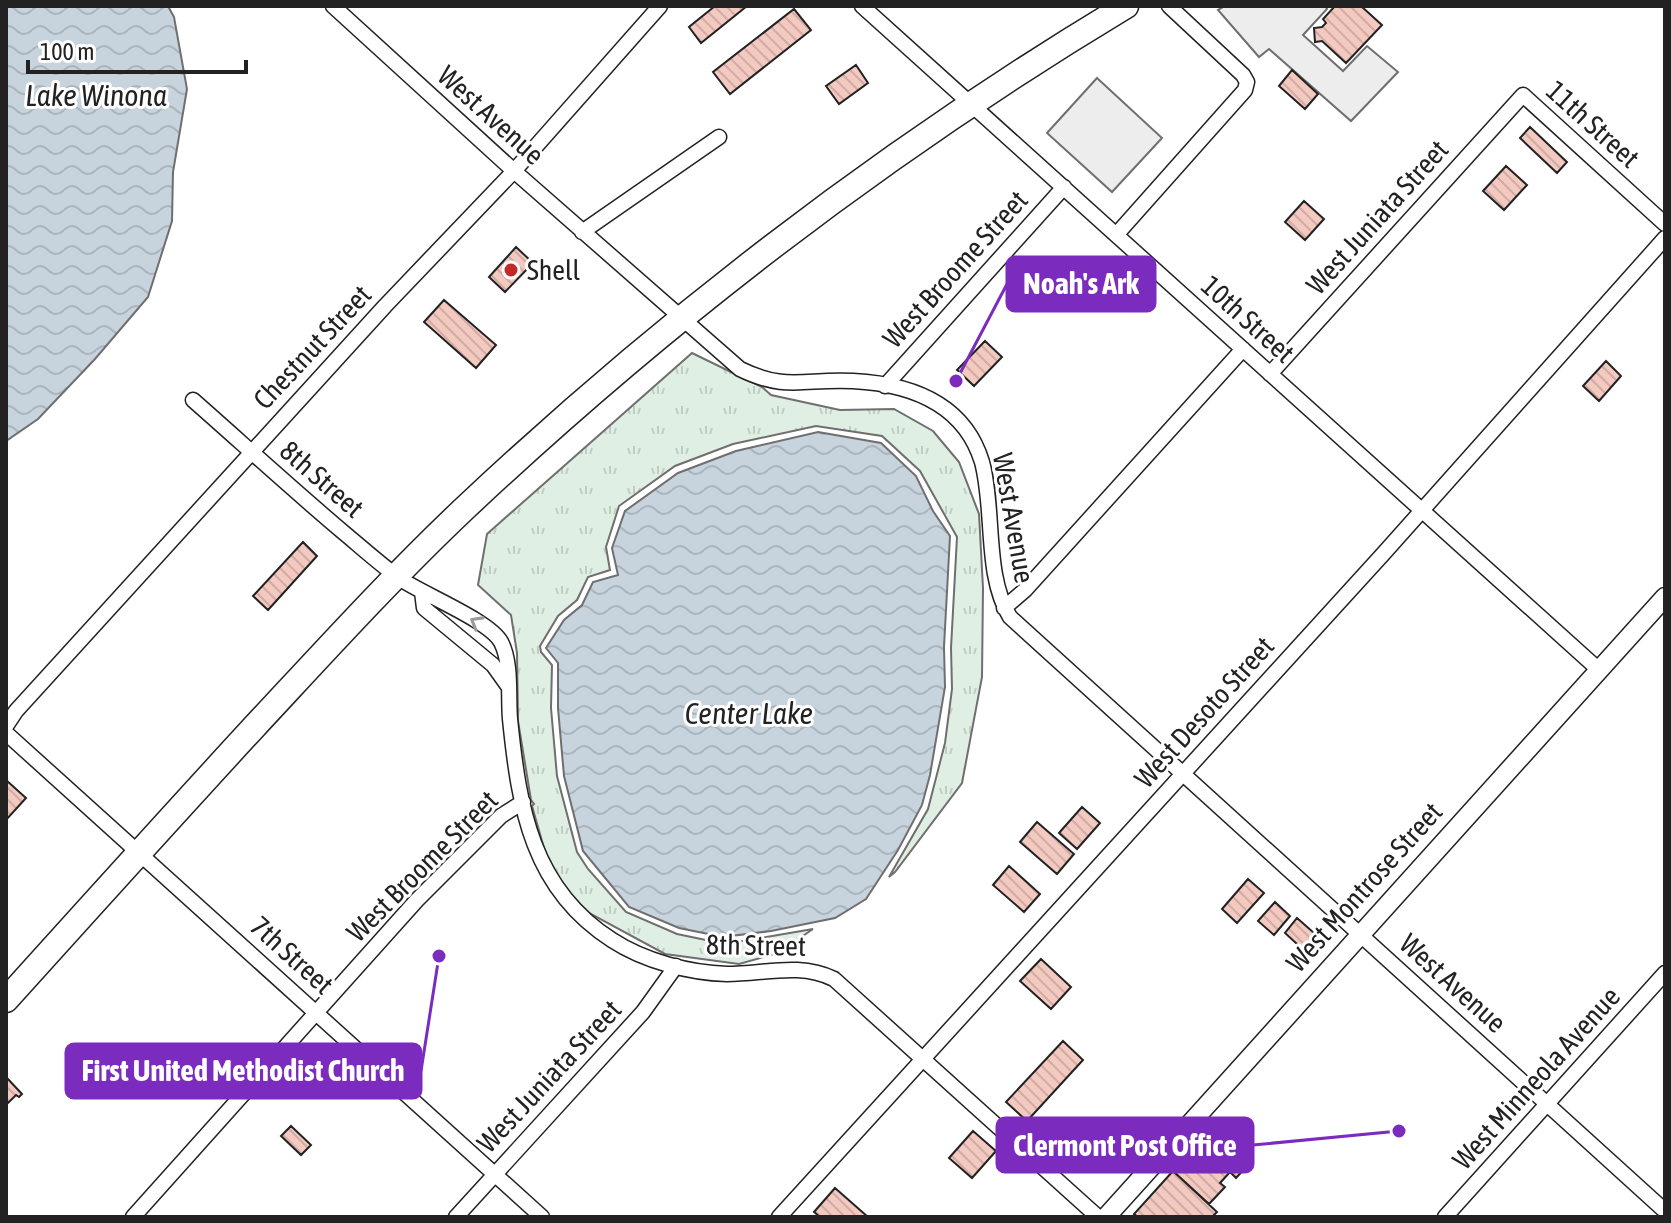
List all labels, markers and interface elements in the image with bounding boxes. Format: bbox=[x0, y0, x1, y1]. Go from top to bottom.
scale bar bbox=[28, 24, 246, 74]
text: 100 m bbox=[40, 38, 94, 65]
street label: West Avenue bbox=[431, 59, 551, 171]
street label: 11th Street bbox=[1540, 74, 1646, 174]
water label: Lake Winona bbox=[25, 78, 167, 112]
street label: West Juniata Street bbox=[1300, 134, 1454, 300]
street label: West Broome Street bbox=[876, 184, 1034, 354]
place label: Shell bbox=[527, 254, 580, 286]
callout: Noah's Ark bbox=[1007, 257, 1155, 311]
marker: Shell bbox=[502, 261, 520, 279]
text: Noah's Ark bbox=[1023, 266, 1140, 300]
street label: 10th Street bbox=[1195, 269, 1301, 369]
street label: Chestnut Street bbox=[247, 279, 377, 415]
street label: 8th Street bbox=[274, 434, 370, 524]
street label: West Avenue bbox=[987, 450, 1041, 586]
one-way arrow bbox=[470, 616, 485, 632]
street label: West Desoto Street bbox=[1128, 630, 1280, 794]
water label: Center Lake bbox=[685, 696, 813, 730]
street label: West Broome Street bbox=[340, 784, 504, 948]
street label: West Montrose Street bbox=[1280, 796, 1448, 978]
street label: 7th Street bbox=[244, 910, 340, 1000]
street label: West Avenue bbox=[1393, 927, 1513, 1039]
street label: 8th Street bbox=[706, 928, 806, 962]
street label: West Minneola Avenue bbox=[1446, 980, 1626, 1176]
street label: West Juniata Street bbox=[471, 993, 627, 1159]
callout: First United Methodist Church bbox=[66, 1044, 421, 1098]
text: First United Methodist Church bbox=[82, 1053, 404, 1087]
callout: Clermont Post Office bbox=[997, 1118, 1253, 1172]
text: Clermont Post Office bbox=[1013, 1128, 1237, 1162]

